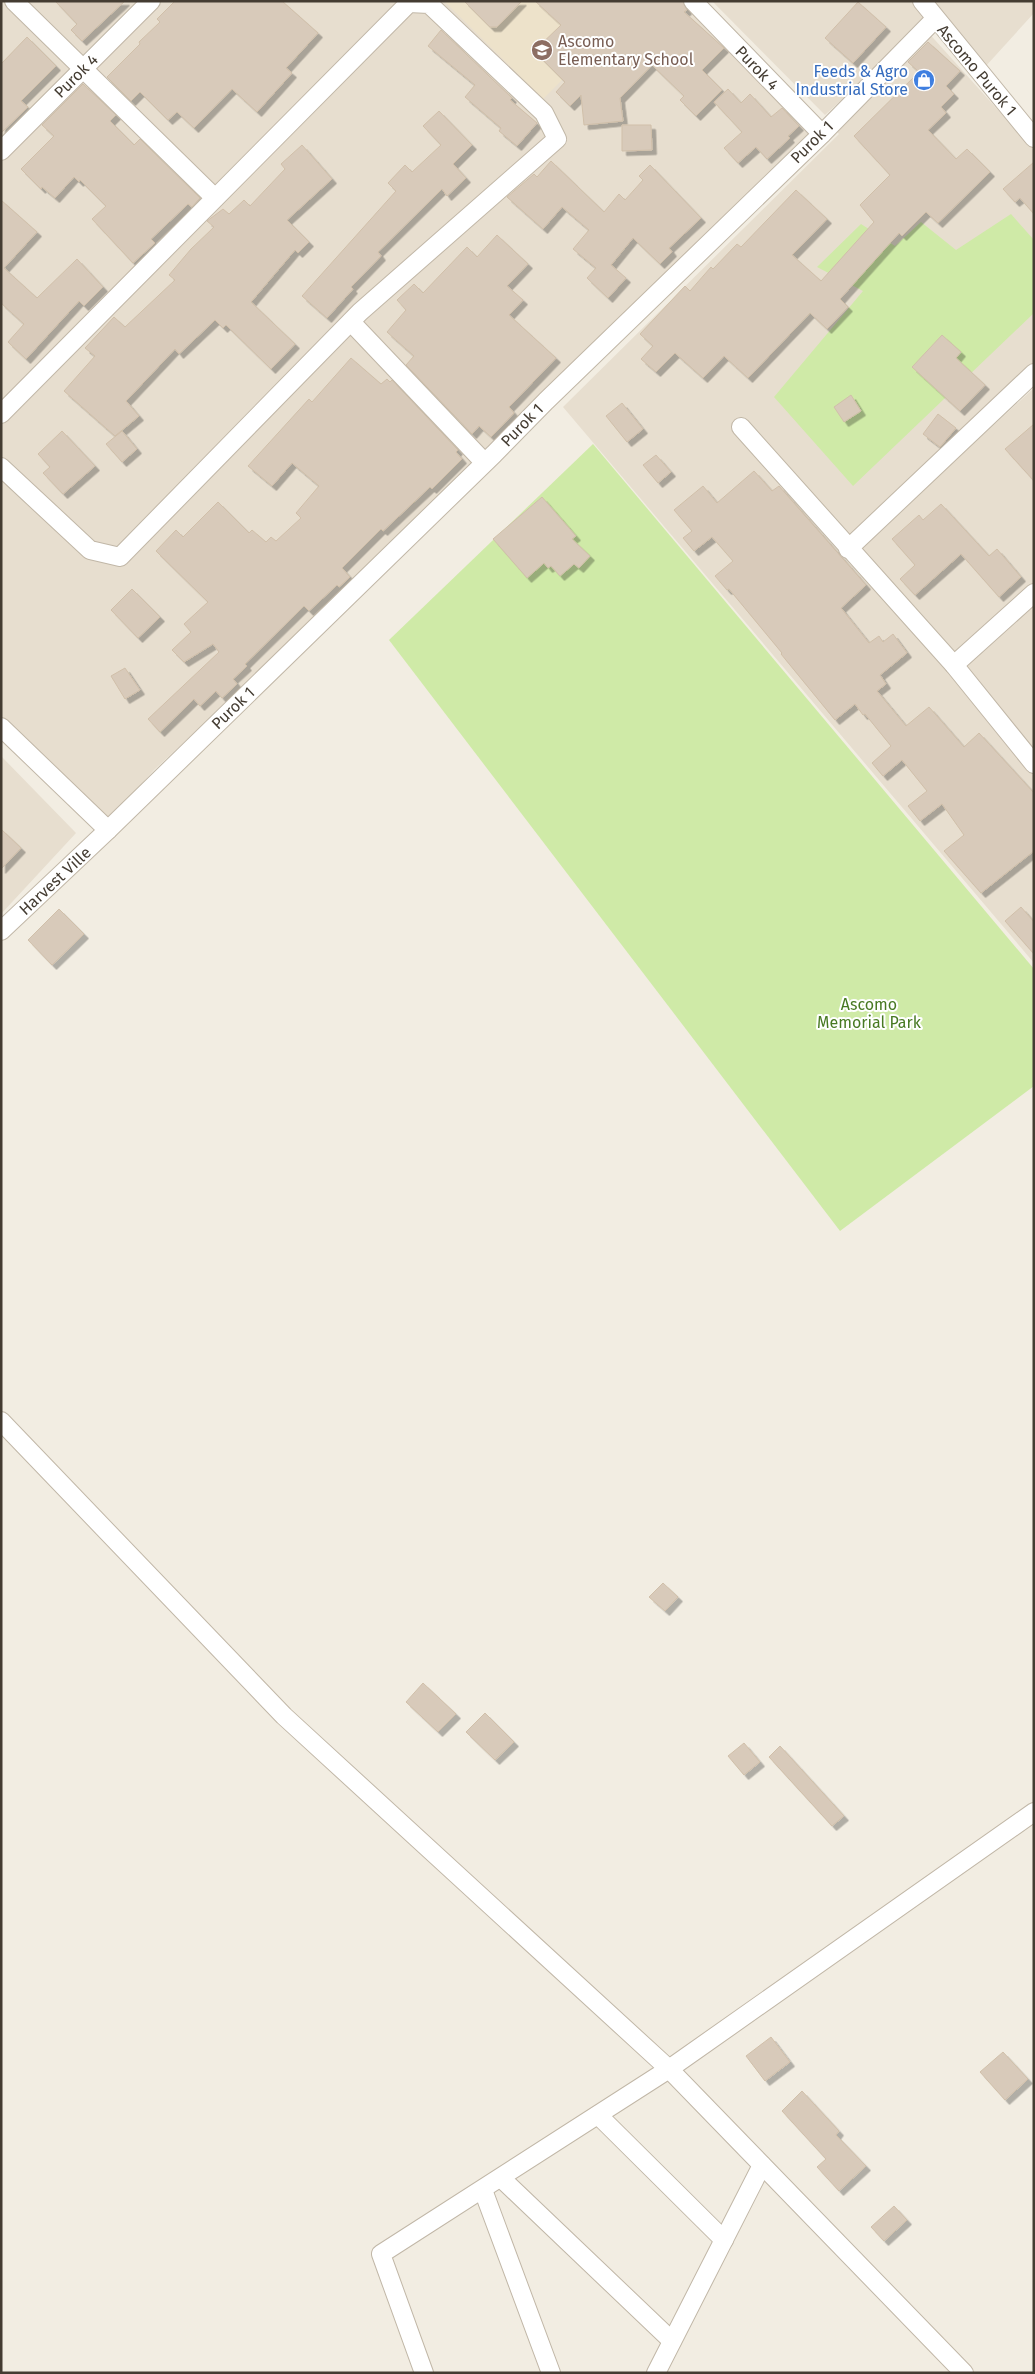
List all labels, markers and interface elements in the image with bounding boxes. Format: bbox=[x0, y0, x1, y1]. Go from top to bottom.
street label: Ascomo Purok 1 bbox=[933, 21, 1021, 119]
place label: Ascomo Elementary School bbox=[558, 32, 694, 69]
school or university icon: Ascomo Elementary School bbox=[530, 38, 554, 62]
street label: Purok 4 bbox=[731, 42, 783, 94]
street label: Purok 4 bbox=[50, 50, 102, 102]
place label: Feeds & Agro Industrial Store bbox=[796, 62, 908, 99]
shop icon: Feeds & Agro Industrial Store bbox=[912, 68, 936, 92]
street label: Purok 1 bbox=[787, 117, 837, 167]
street label: Purok 1 bbox=[497, 399, 547, 451]
street label: Purok 1 bbox=[207, 683, 259, 733]
street label: Harvest Ville bbox=[15, 843, 95, 919]
park label: Ascomo Memorial Park bbox=[817, 995, 922, 1032]

